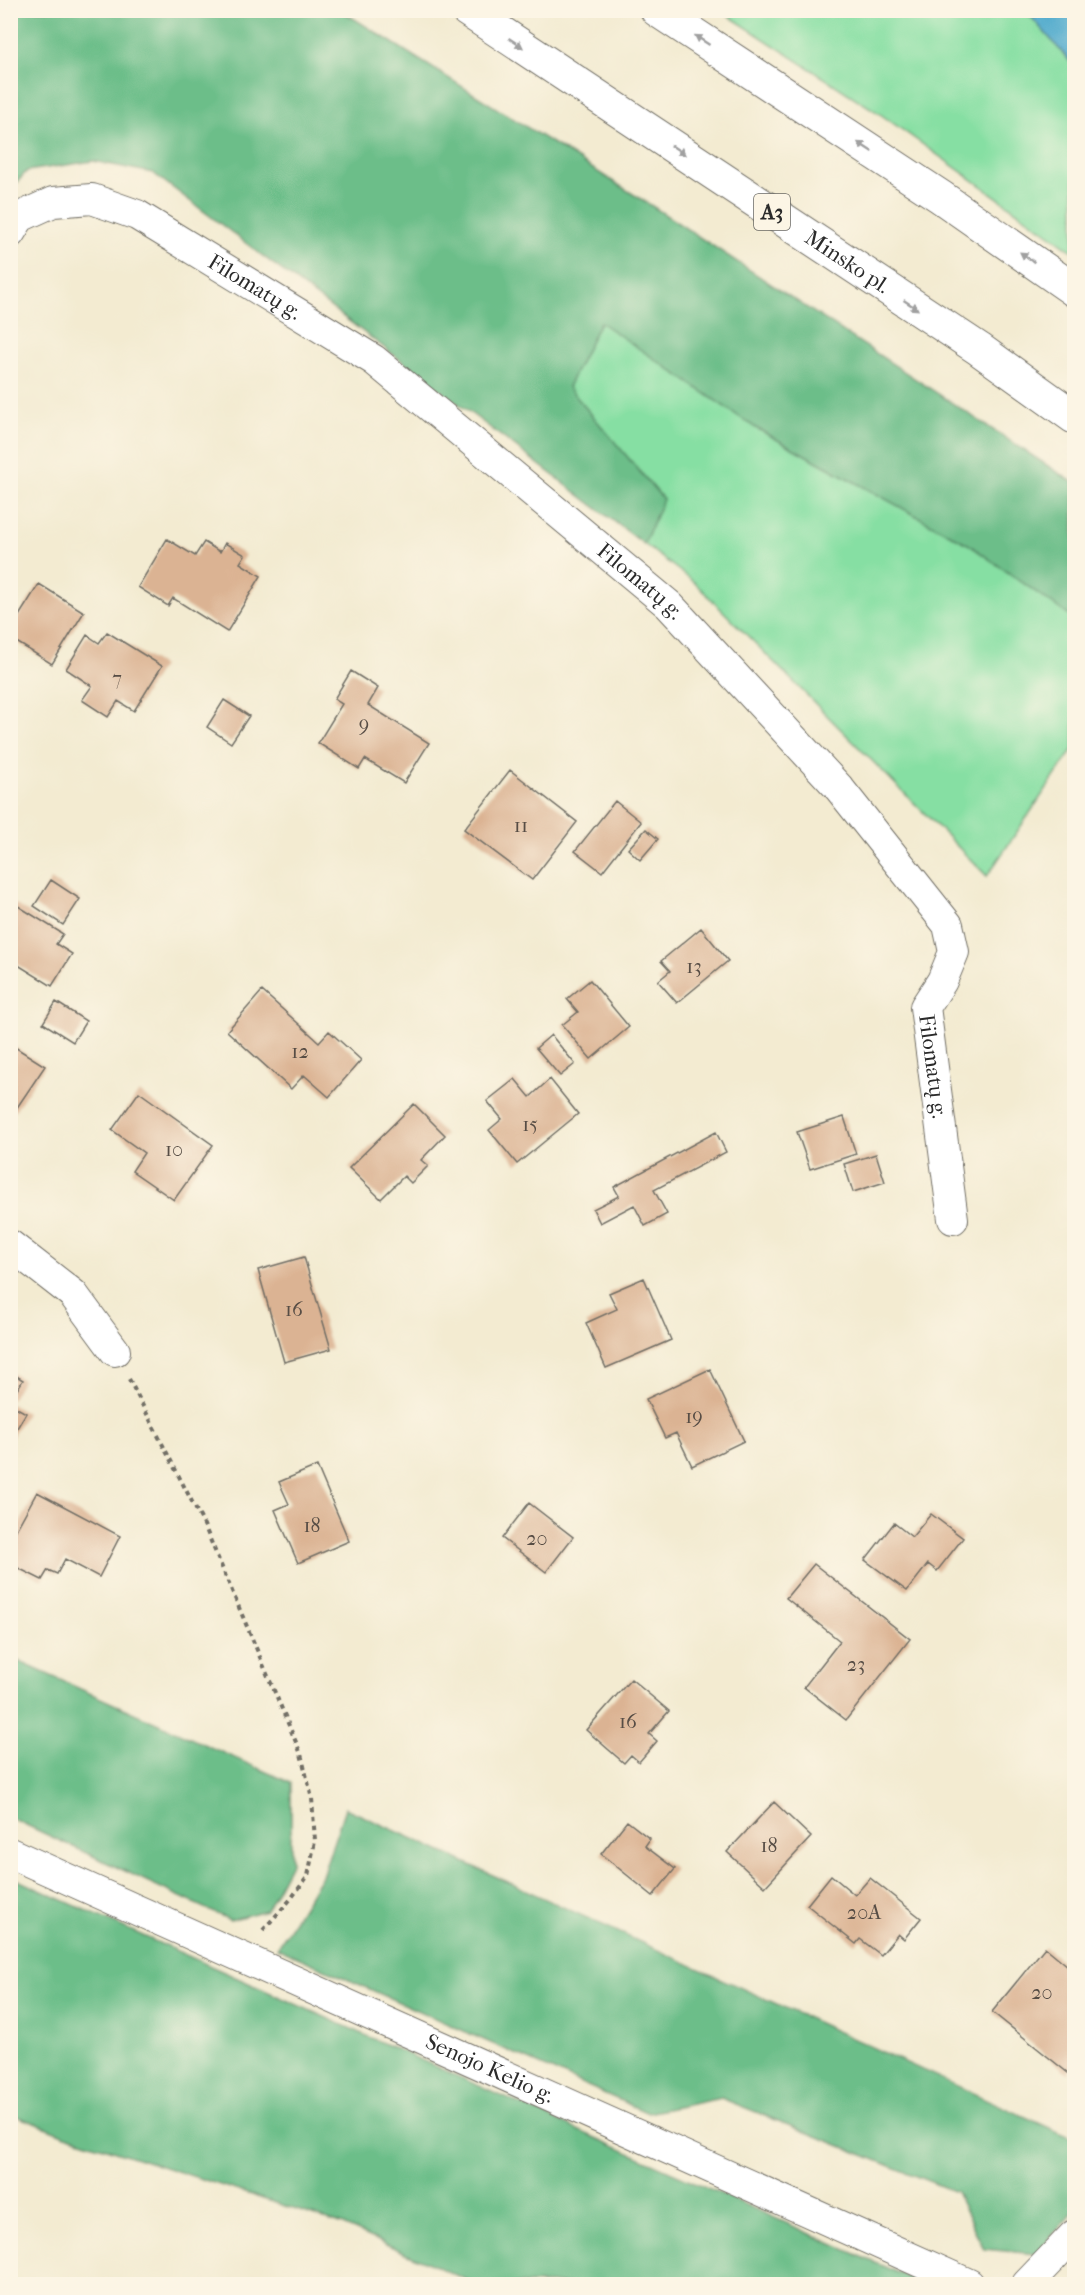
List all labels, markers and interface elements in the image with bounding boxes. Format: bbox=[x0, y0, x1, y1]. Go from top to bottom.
one-way arrow bbox=[694, 35, 710, 46]
one-way arrow bbox=[508, 37, 524, 48]
one-way arrow bbox=[857, 142, 873, 153]
one-way arrow bbox=[670, 145, 687, 156]
road number: A3 bbox=[754, 194, 790, 230]
street label: Minsko pl. bbox=[800, 224, 895, 299]
street label: Filomatų g. bbox=[203, 249, 306, 325]
one-way arrow bbox=[1019, 251, 1035, 263]
one-way arrow bbox=[903, 299, 919, 310]
street label: Filomatų g. bbox=[592, 538, 689, 625]
house number: 7 bbox=[112, 667, 122, 690]
house number: 9 bbox=[359, 713, 369, 736]
house number: 11 bbox=[514, 814, 528, 837]
house number: 13 bbox=[686, 955, 702, 978]
street label: Filomatų g. bbox=[913, 1013, 953, 1120]
house number: 12 bbox=[291, 1040, 309, 1063]
house number: 15 bbox=[522, 1113, 538, 1136]
house number: 10 bbox=[165, 1138, 183, 1161]
house number: 16 bbox=[285, 1298, 303, 1321]
house number: 19 bbox=[685, 1405, 703, 1428]
house number: 18 bbox=[303, 1514, 321, 1537]
house number: 20 bbox=[526, 1527, 548, 1550]
house number: 23 bbox=[847, 1653, 865, 1676]
house number: 16 bbox=[619, 1710, 637, 1733]
house number: 18 bbox=[760, 1834, 778, 1857]
house number: 20A bbox=[847, 1901, 882, 1924]
house number: 20 bbox=[1031, 1981, 1053, 2004]
street label: Senojo Kelio g. bbox=[421, 2028, 558, 2109]

